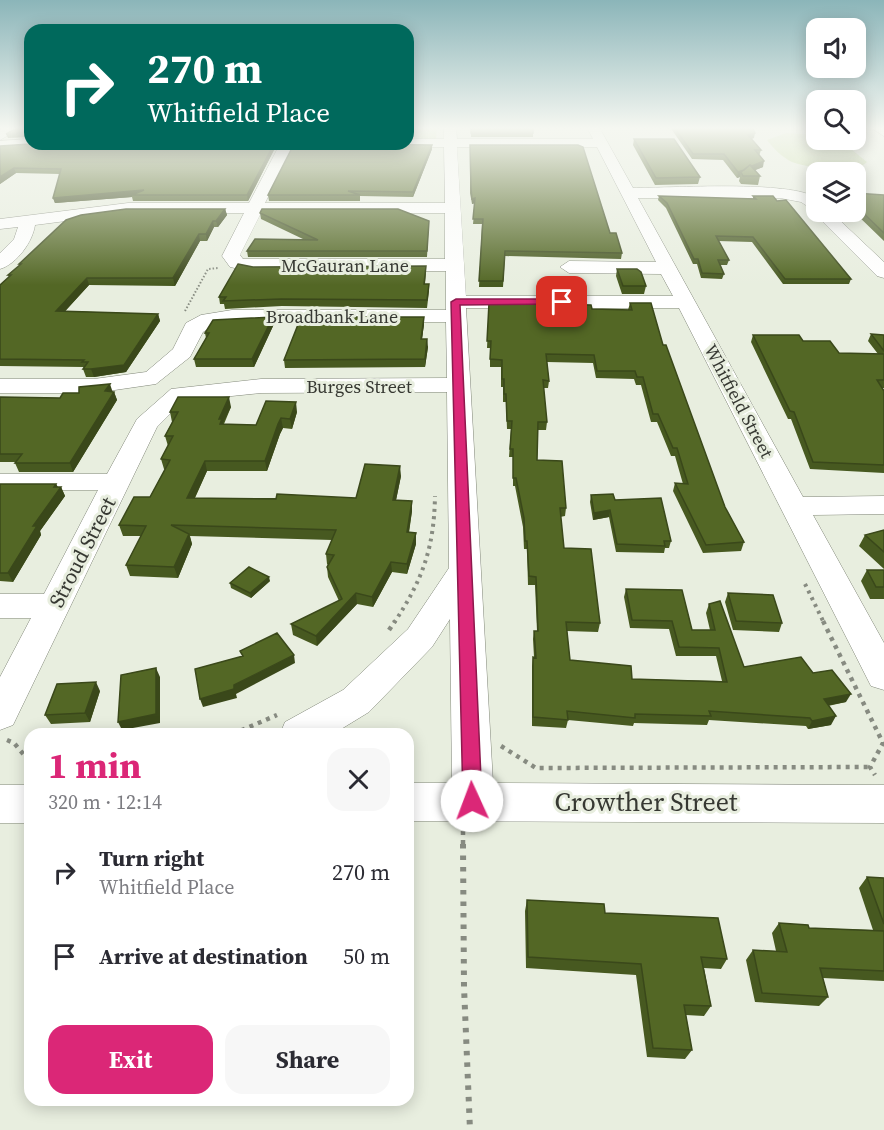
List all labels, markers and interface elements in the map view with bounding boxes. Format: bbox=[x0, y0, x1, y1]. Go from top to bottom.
map controls bbox=[806, 18, 866, 222]
button: sound bbox=[806, 18, 866, 78]
text: 270 m bbox=[147, 39, 262, 97]
icon: right bbox=[48, 48, 126, 126]
button: search bbox=[806, 90, 866, 150]
text: Whitfield Place bbox=[147, 94, 330, 131]
button: layers bbox=[806, 162, 866, 222]
street label: McGauran Lane bbox=[281, 253, 409, 278]
pin bbox=[536, 276, 587, 327]
icon: arrive bbox=[545, 285, 578, 318]
street label: Broadbank Lane bbox=[266, 304, 398, 329]
street label: Whitfield Street bbox=[698, 340, 780, 462]
street label: Burges Street bbox=[306, 374, 412, 399]
street label: Stroud Street bbox=[42, 492, 122, 612]
text: 1 min bbox=[48, 741, 141, 790]
button: close bbox=[327, 748, 390, 811]
position arrow bbox=[440, 769, 504, 833]
street label: Crowther Street bbox=[554, 784, 738, 820]
text: 320 m · 12:14 bbox=[48, 788, 162, 816]
text: Turn right bbox=[99, 843, 204, 873]
icon: right bbox=[48, 856, 81, 889]
text: 270 m bbox=[332, 857, 390, 887]
text: Whitfield Place bbox=[99, 873, 235, 901]
icon: arrive bbox=[48, 940, 81, 973]
text: Arrive at destination bbox=[99, 941, 308, 971]
text: 50 m bbox=[343, 941, 390, 971]
button: Exit bbox=[48, 1025, 213, 1094]
button: Share bbox=[225, 1025, 390, 1094]

